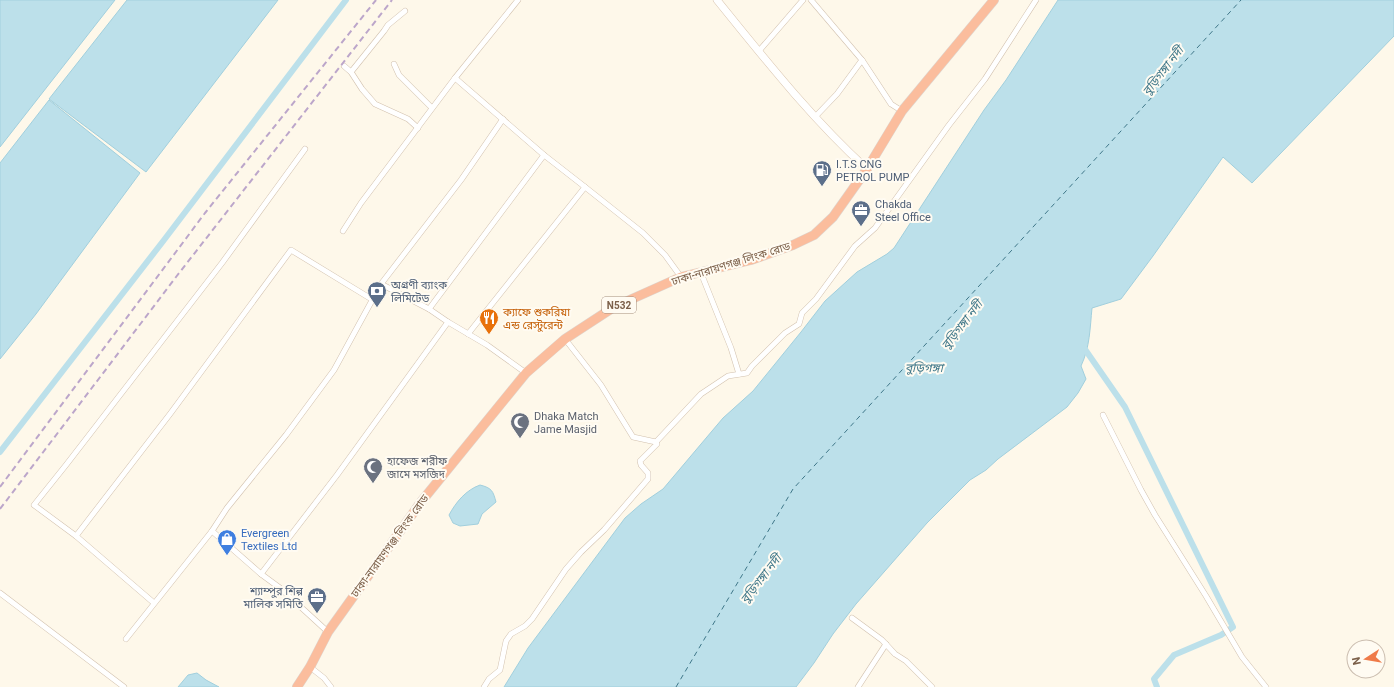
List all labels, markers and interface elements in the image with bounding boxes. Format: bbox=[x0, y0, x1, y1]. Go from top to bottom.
water label: বুড়িগঙ্গা নদী bbox=[1140, 42, 1188, 98]
place label: I.T.S CNG PETROL PUMP bbox=[836, 158, 910, 184]
fuel station icon: I.T.S CNG PETROL PUMP bbox=[811, 159, 833, 187]
place label: Chakda Steel Office bbox=[875, 198, 931, 224]
office icon: Chakda Steel Office bbox=[850, 199, 872, 227]
street label: ঢাকা-নারায়ণগঞ্জ লিংক রোড bbox=[669, 240, 792, 289]
place label: অগ্রণী ব্যাংক লিমিটেড bbox=[390, 279, 447, 305]
bank icon: অগ্রণী ব্যাংক লিমিটেড bbox=[366, 280, 388, 308]
water label: বুড়িগঙ্গা নদী bbox=[939, 296, 987, 352]
road number: N532 bbox=[602, 297, 636, 313]
place label: ক্যাফে শুকরিয়া এন্ড রেস্টুরেন্ট bbox=[502, 306, 571, 332]
restaurant icon: ক্যাফে শুকরিয়া এন্ড রেস্টুরেন্ট bbox=[478, 307, 500, 335]
water label: বুড়িগঙ্গা bbox=[905, 361, 946, 375]
place label: Dhaka Match Jame Masjid bbox=[534, 410, 599, 436]
mosque icon: Dhaka Match Jame Masjid bbox=[509, 411, 531, 439]
place label: হাফেজ শরীফ জামে মসজিদ bbox=[386, 455, 448, 481]
mosque icon: হাফেজ শরীফ জামে মসজিদ bbox=[362, 456, 384, 484]
street label: ঢাকা-নারায়ণগঞ্জ লিংক রোড bbox=[348, 492, 432, 601]
place label: Evergreen Textiles Ltd bbox=[241, 527, 297, 553]
shop icon: Evergreen Textiles Ltd bbox=[216, 528, 238, 556]
water label: বুড়িগঙ্গা নদী bbox=[738, 550, 786, 606]
place label: শ্যাম্পুর শিল্প মালিক সমিতি bbox=[243, 585, 304, 611]
office icon: শ্যাম্পুর শিল্প মালিক সমিতি bbox=[306, 586, 328, 614]
north arrow bbox=[1346, 639, 1386, 679]
text: N bbox=[1349, 656, 1364, 666]

